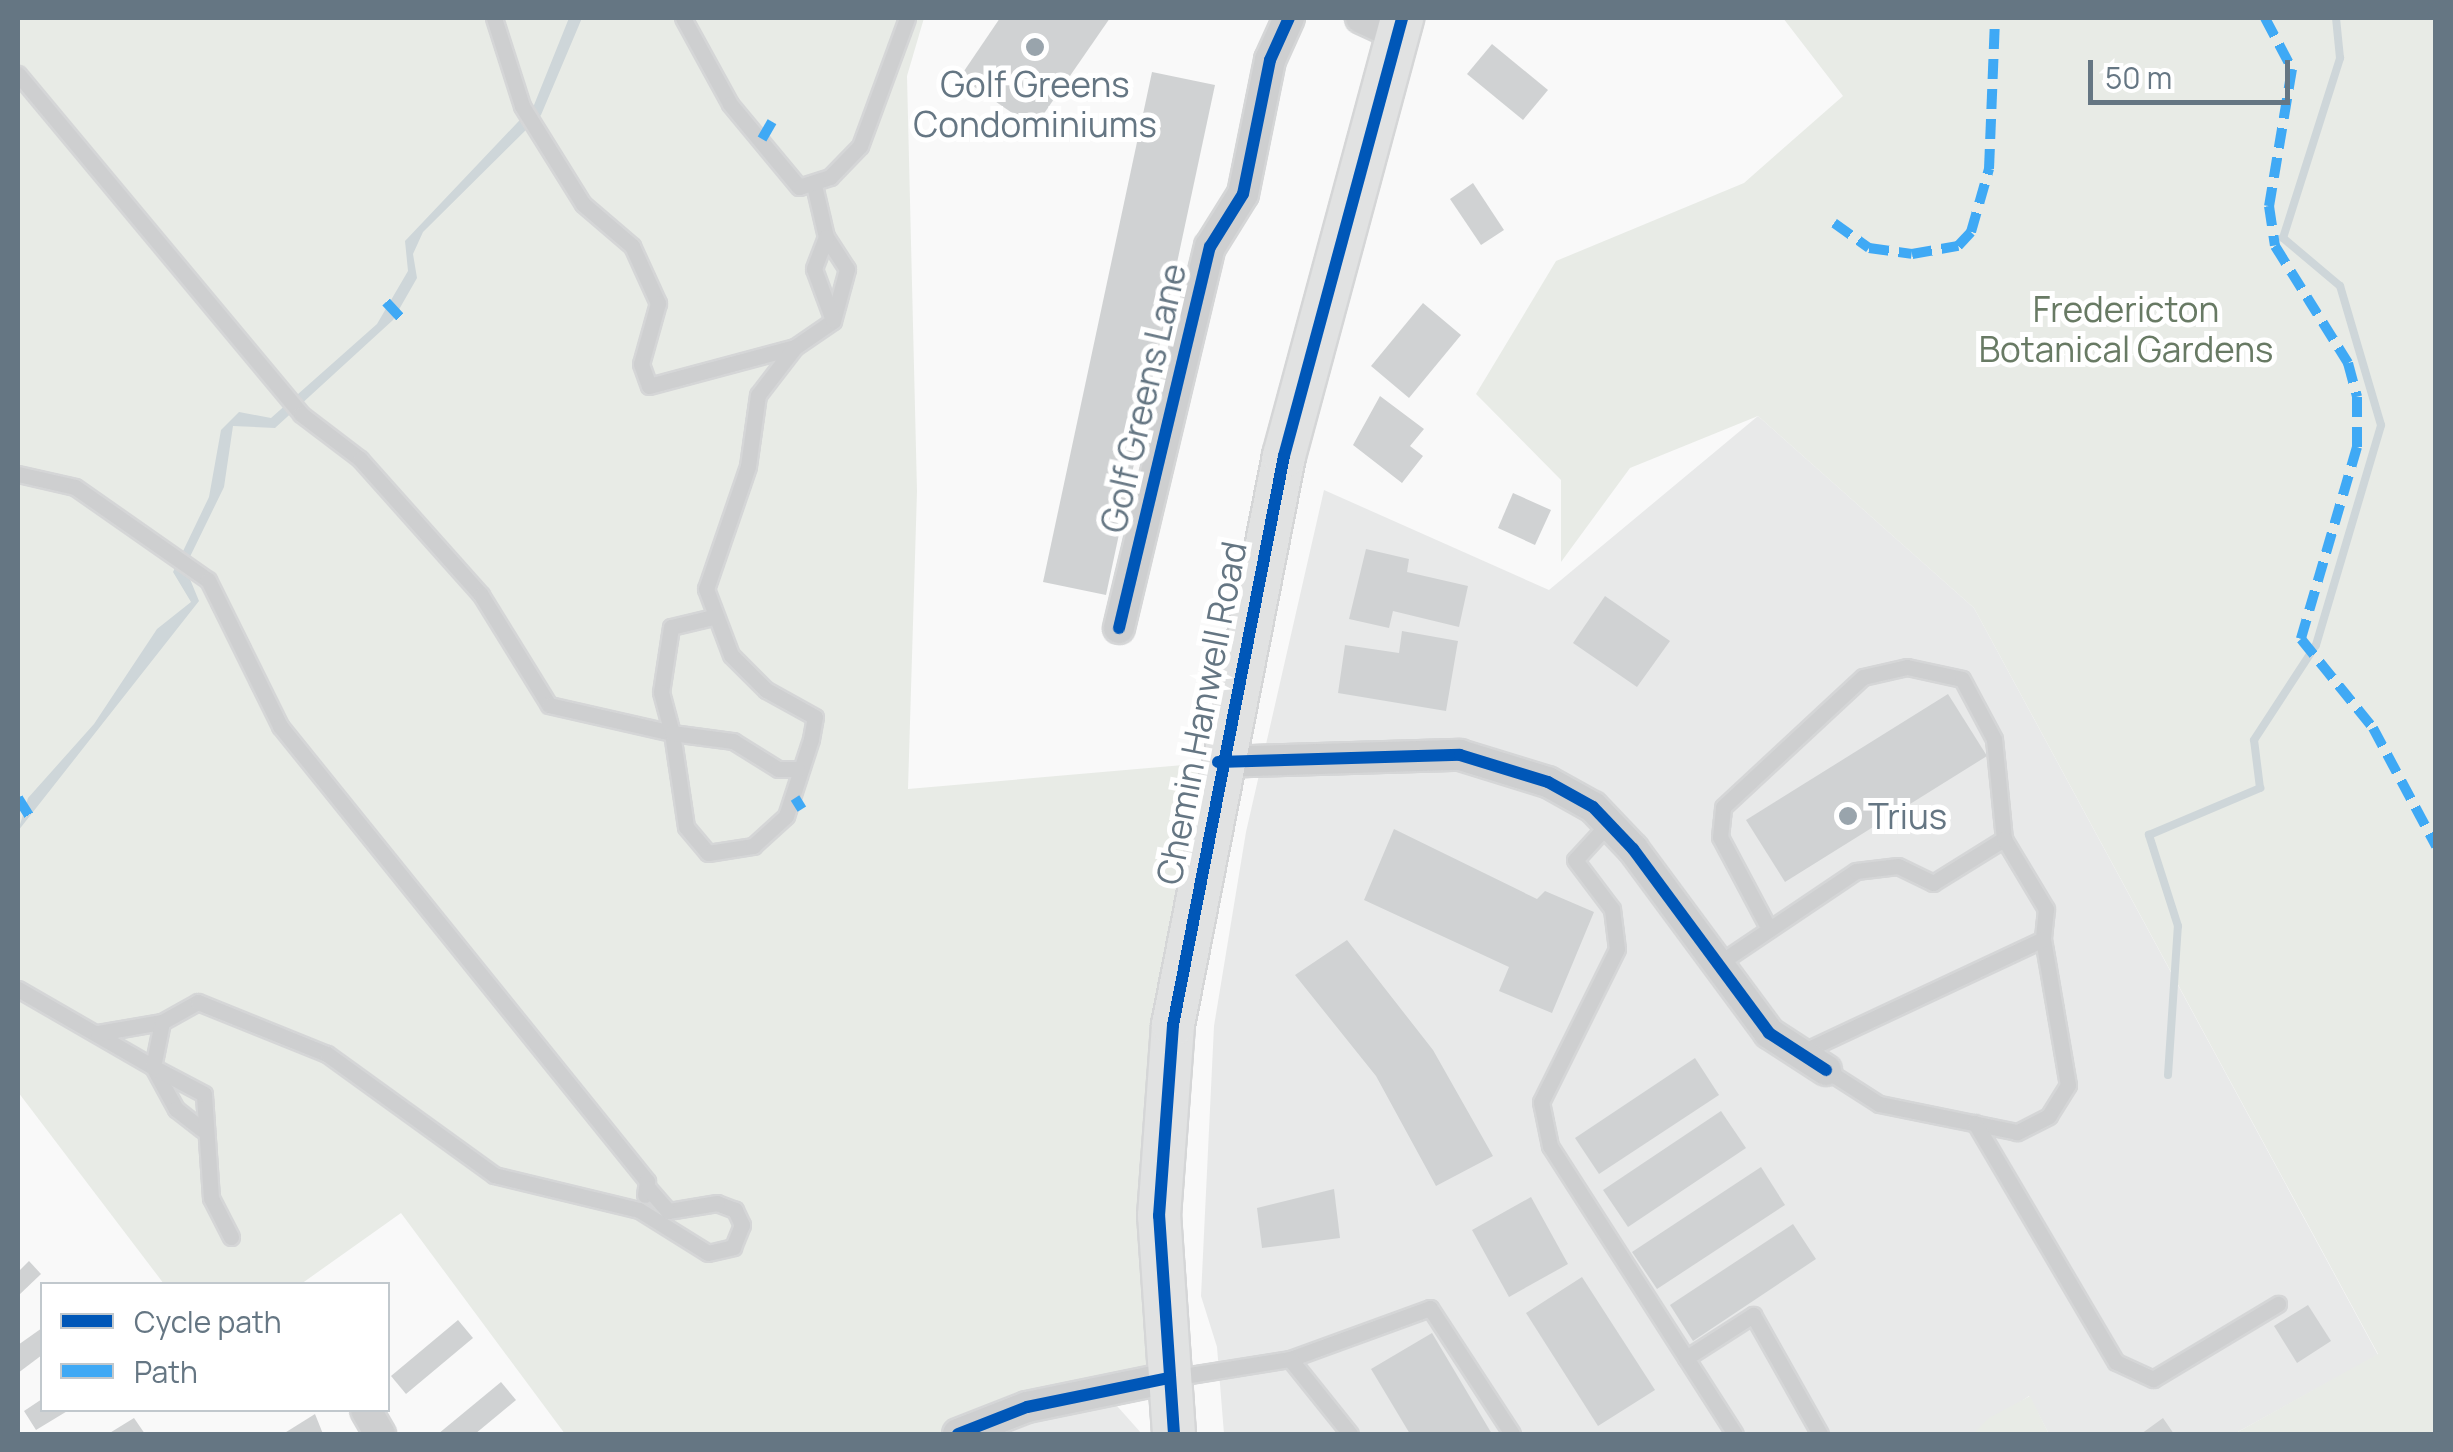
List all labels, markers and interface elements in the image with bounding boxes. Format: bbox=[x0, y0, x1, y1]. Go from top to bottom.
marker: Golf Greens Condominiums bbox=[1024, 36, 1046, 58]
scale bar bbox=[2093, 40, 2296, 102]
text: 50 m bbox=[2105, 57, 2172, 98]
place label: Golf Greens Condominiums bbox=[913, 63, 1157, 145]
street label: Golf Greens Lane bbox=[1092, 259, 1194, 537]
park label: Fredericton Botanical Gardens bbox=[1979, 288, 2273, 370]
street label: Chemin Hanwell Road bbox=[1147, 538, 1255, 888]
place label: Trius bbox=[1868, 795, 1947, 837]
marker: Trius bbox=[1837, 805, 1859, 827]
legend bbox=[40, 1282, 390, 1412]
text: Cycle path bbox=[134, 1301, 282, 1342]
text: Path bbox=[134, 1351, 198, 1392]

